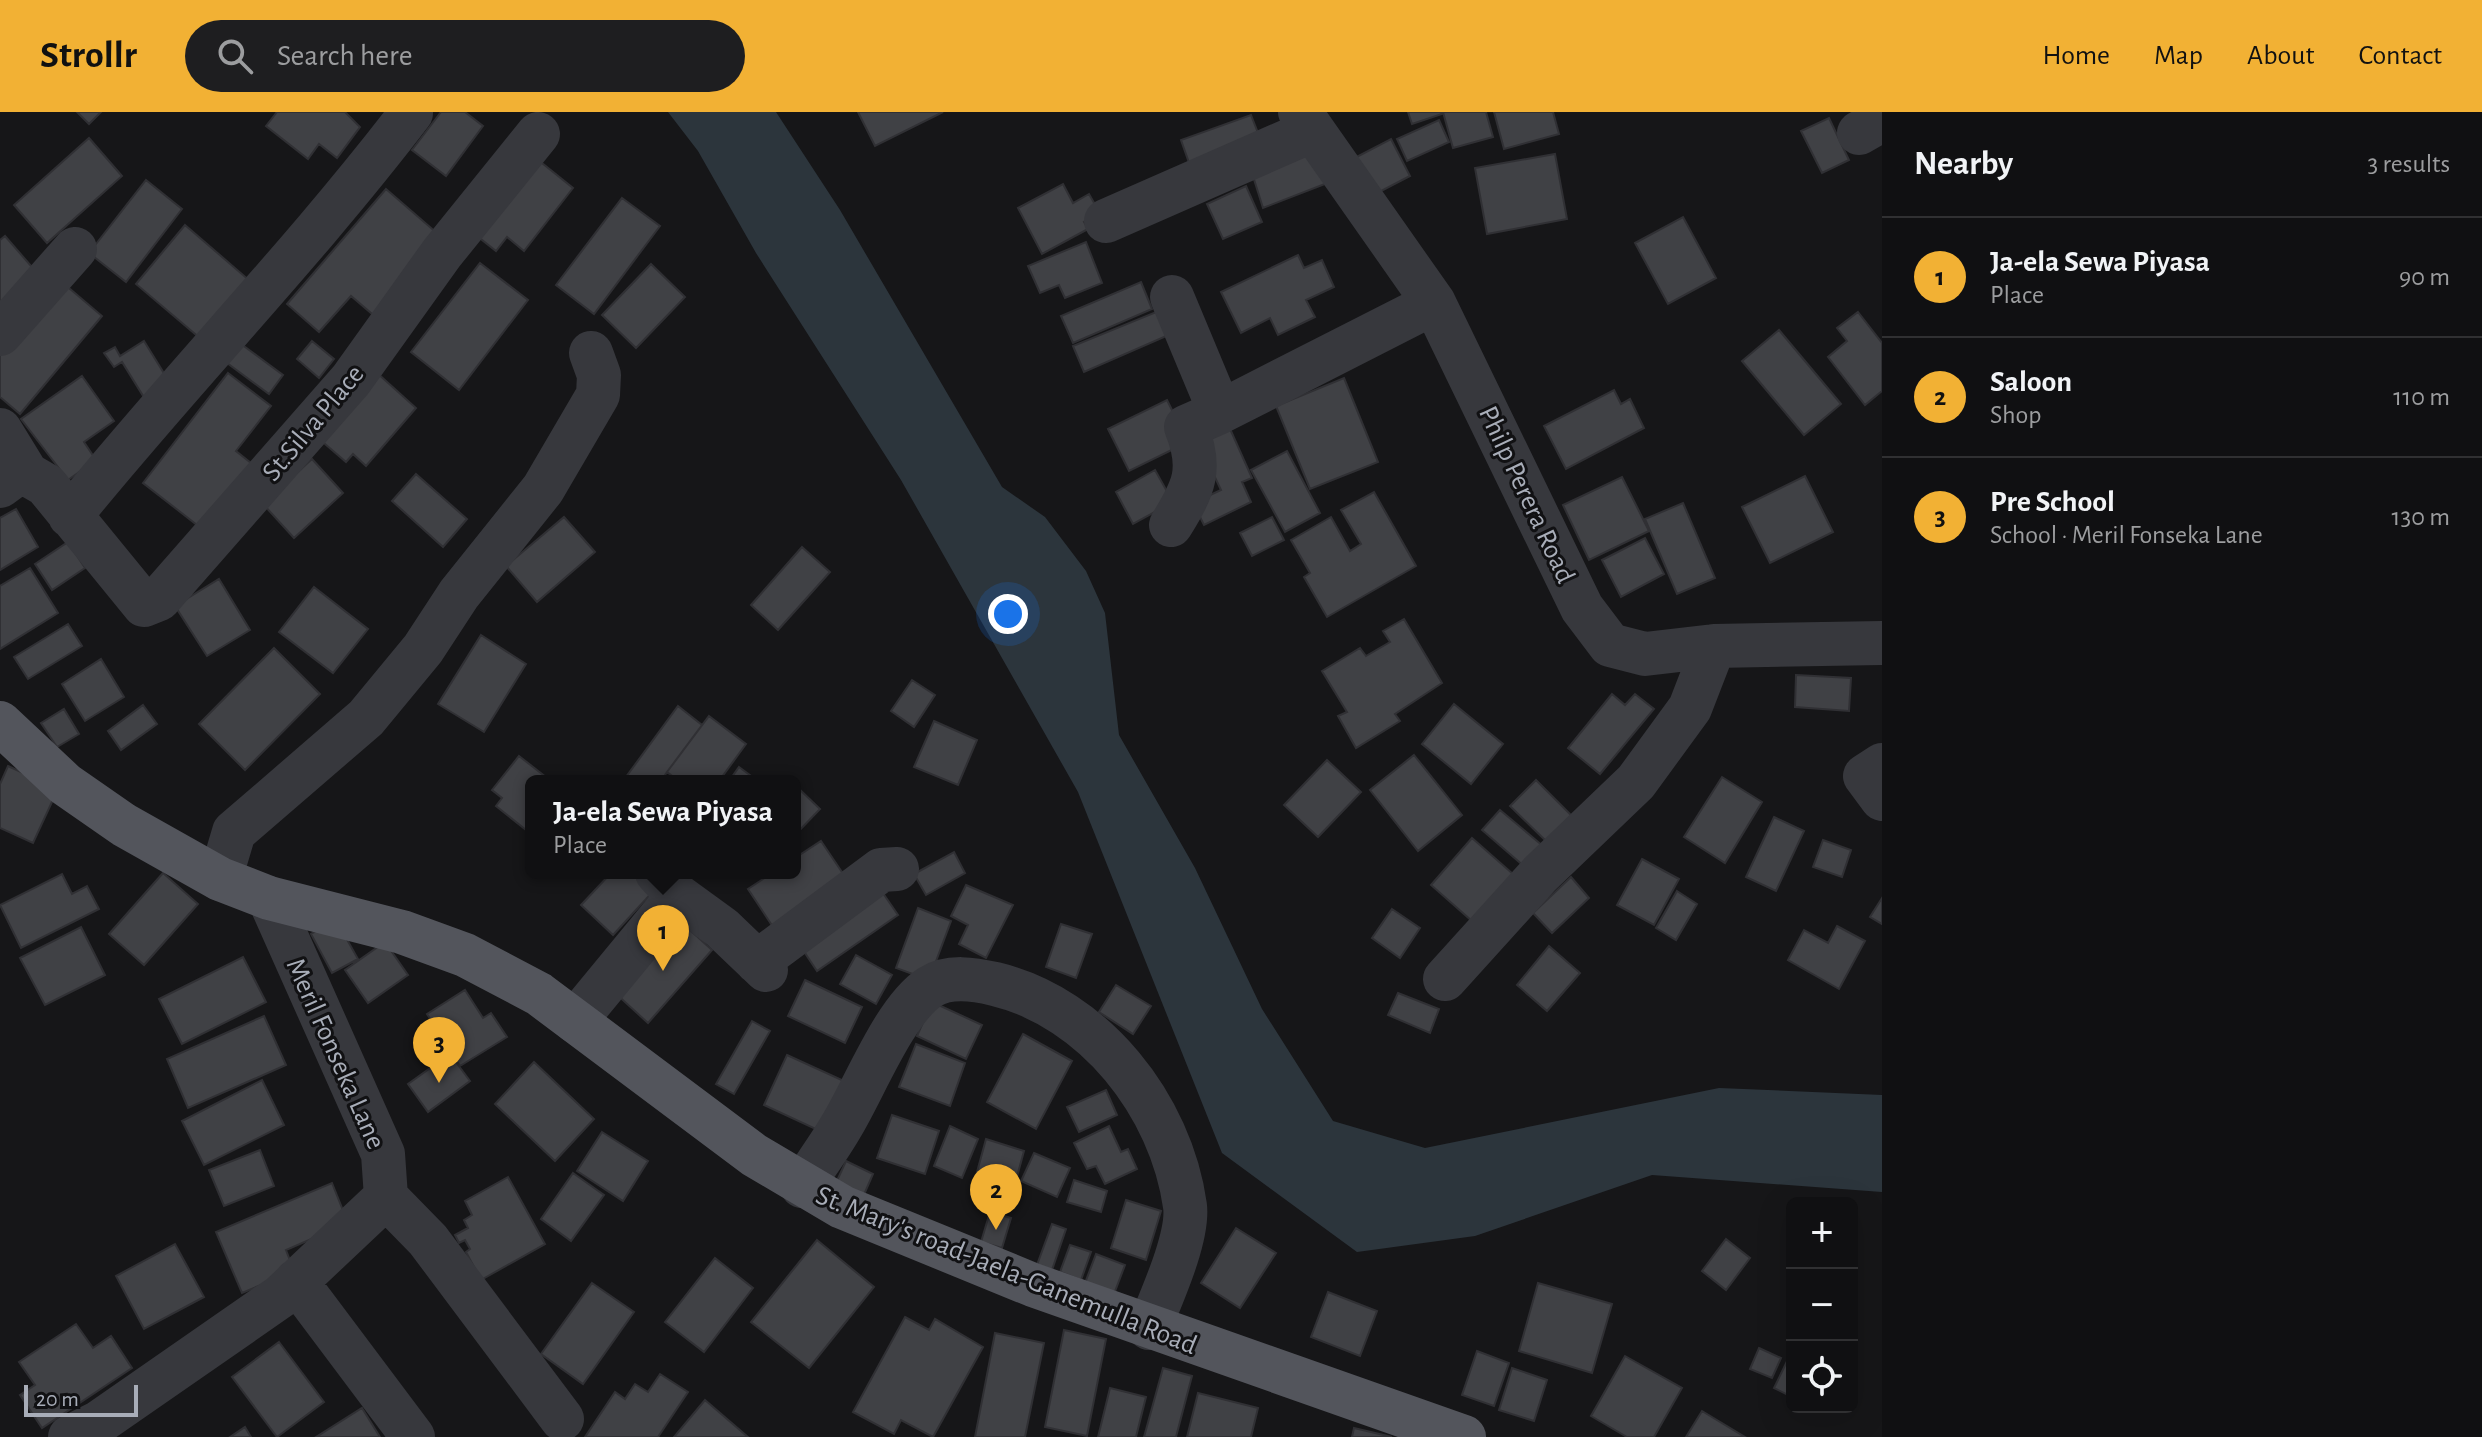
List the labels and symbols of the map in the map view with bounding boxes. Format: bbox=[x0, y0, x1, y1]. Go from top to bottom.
street label: St.Silva Place bbox=[257, 360, 370, 487]
street label: Philp Perera Road bbox=[1473, 402, 1579, 588]
your location bbox=[988, 594, 1028, 634]
pin: 1 bbox=[637, 905, 689, 971]
street label: Meril Fonseka Lane bbox=[281, 954, 390, 1153]
pin: 3 bbox=[413, 1017, 465, 1083]
pin: 2 bbox=[970, 1164, 1022, 1230]
street label: St. Mary's road-Jaela-Ganemulla Road bbox=[812, 1181, 1201, 1360]
scale bar bbox=[24, 1381, 138, 1417]

